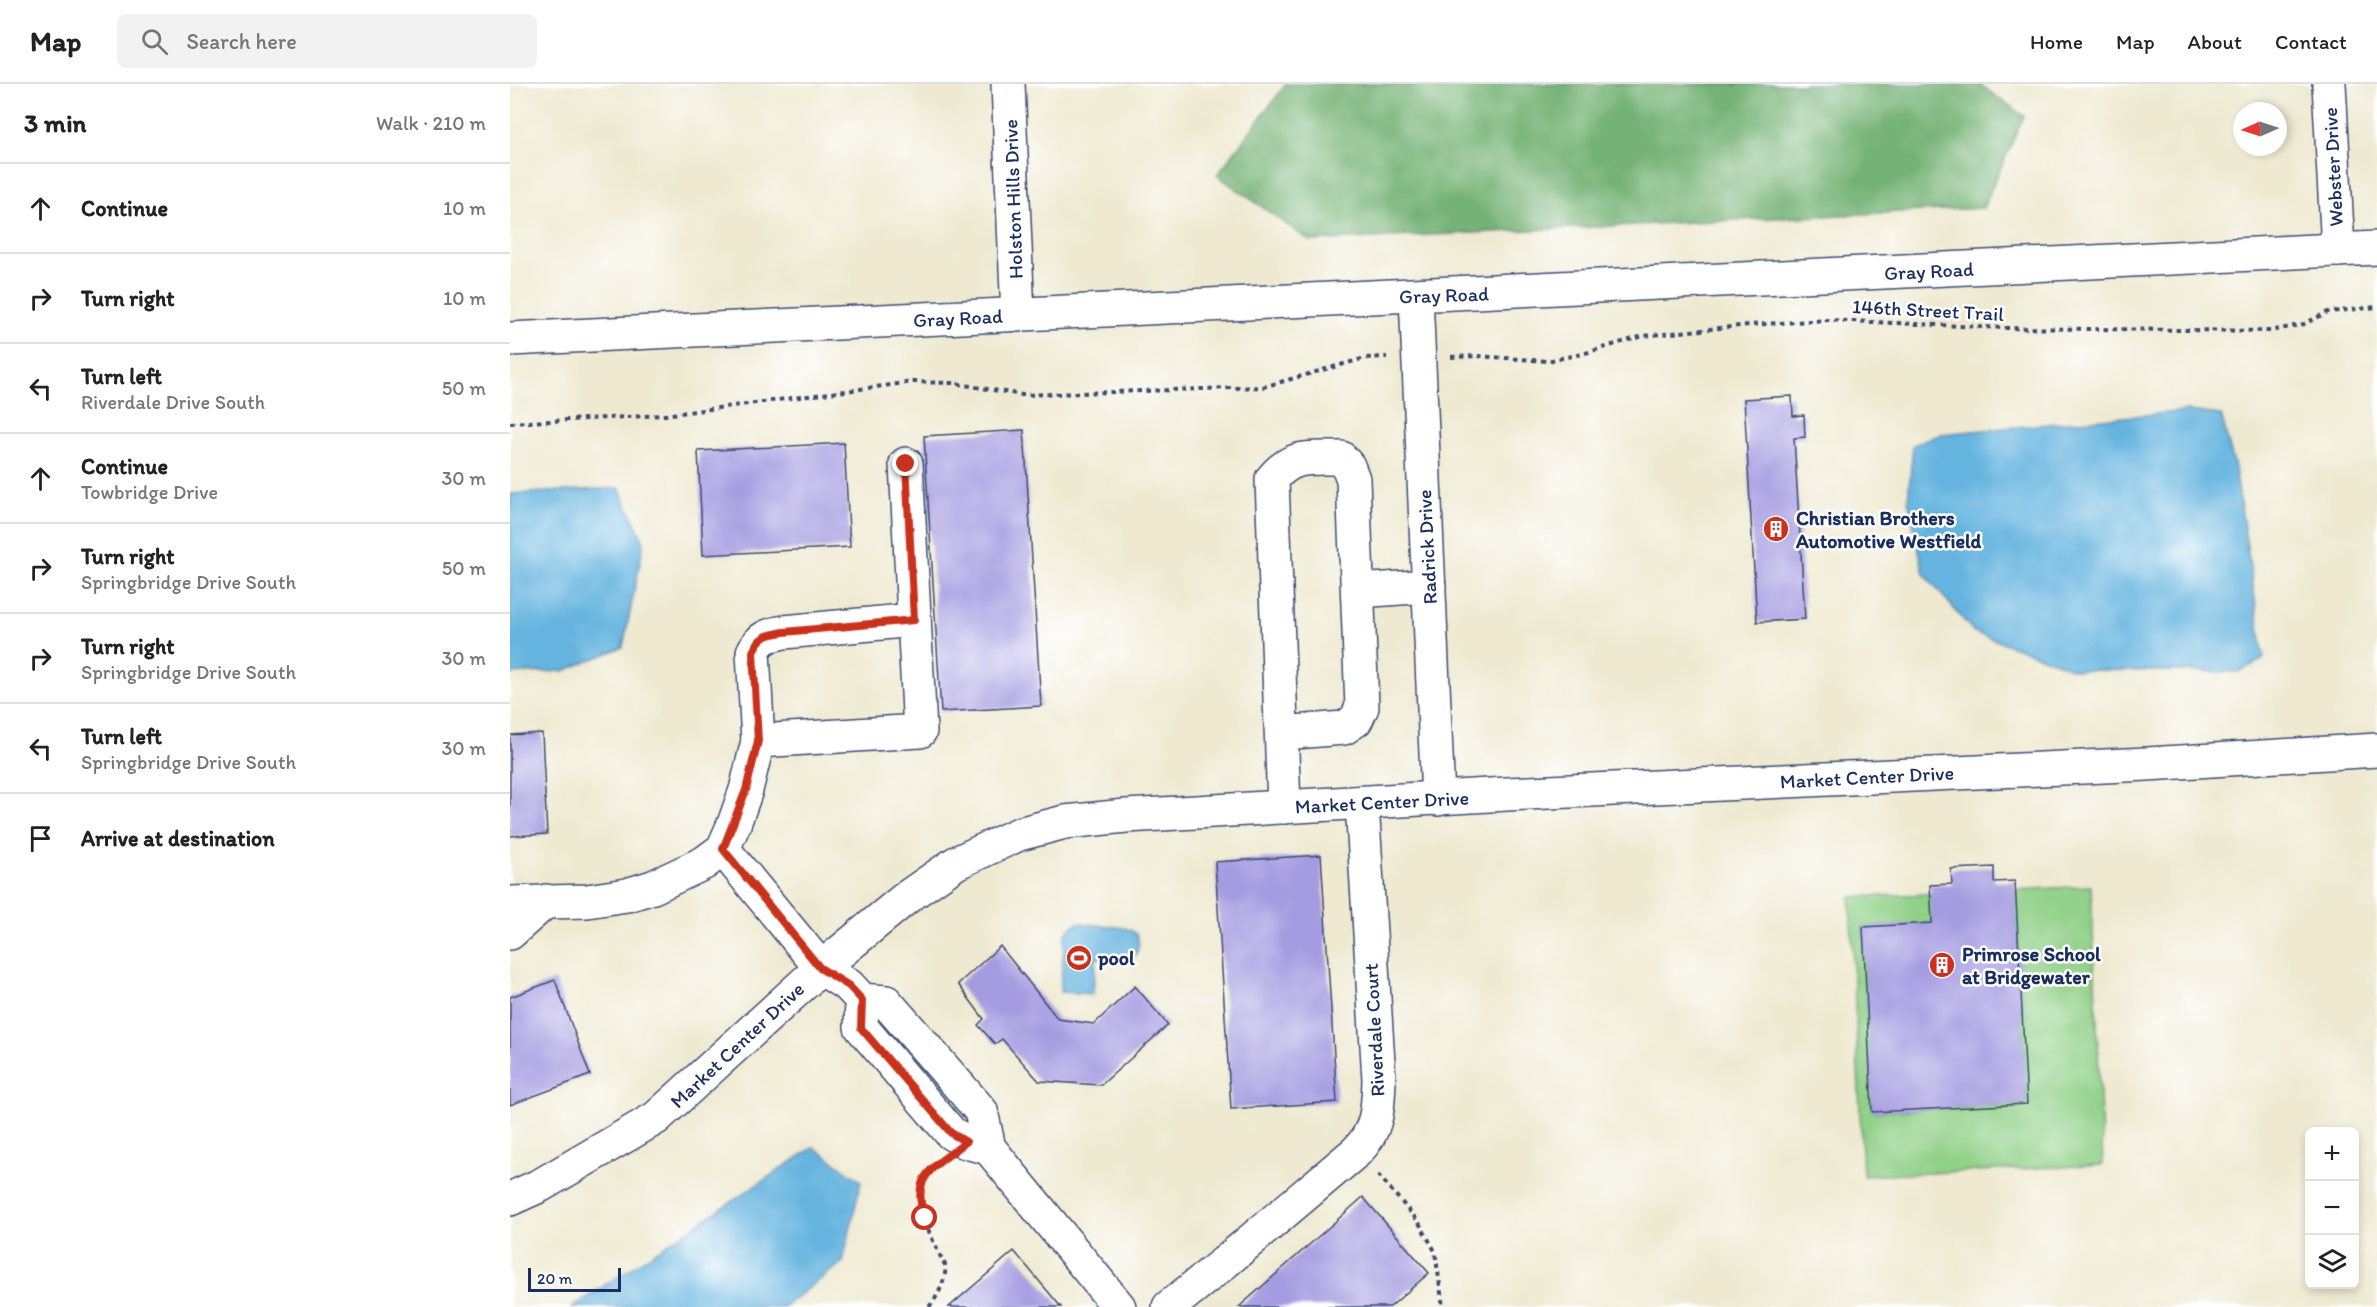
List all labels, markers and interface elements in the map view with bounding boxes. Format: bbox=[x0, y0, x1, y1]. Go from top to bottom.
search box bbox=[117, 14, 537, 68]
text: Map bbox=[30, 24, 81, 58]
icon: search bbox=[138, 25, 171, 58]
text: Search here bbox=[186, 28, 297, 55]
text: Home bbox=[2030, 29, 2083, 54]
text: Map bbox=[2116, 29, 2155, 54]
text: About bbox=[2188, 29, 2242, 54]
text: Contact bbox=[2275, 29, 2347, 54]
north arrow bbox=[2233, 102, 2287, 156]
text: 3 min bbox=[24, 107, 86, 139]
street label: Webster Drive bbox=[2318, 107, 2348, 227]
text: Walk · 210 m bbox=[376, 111, 486, 135]
street label: Holston Hills Drive bbox=[998, 119, 1028, 279]
icon: ahead bbox=[24, 192, 57, 225]
text: Continue bbox=[81, 195, 168, 222]
text: 10 m bbox=[443, 196, 486, 220]
street label: Gray Road bbox=[1883, 257, 1975, 285]
street label: Gray Road bbox=[1399, 281, 1489, 309]
icon: right bbox=[24, 282, 57, 315]
text: Turn right bbox=[81, 285, 175, 312]
text: 10 m bbox=[443, 286, 486, 310]
street label: 146th Street Trail bbox=[1851, 294, 2005, 326]
street label: Gray Road bbox=[912, 304, 1004, 332]
text: Turn left bbox=[81, 363, 162, 390]
icon: left bbox=[24, 372, 57, 405]
text: 50 m bbox=[442, 376, 486, 400]
text: Riverdale Drive South bbox=[81, 390, 265, 414]
route end bbox=[892, 450, 918, 476]
text: Continue bbox=[81, 453, 168, 480]
icon: ahead bbox=[24, 462, 57, 495]
text: 30 m bbox=[441, 466, 486, 490]
text: Towbridge Drive bbox=[81, 480, 218, 504]
street label: Radrick Drive bbox=[1412, 489, 1442, 605]
place label: Christian Brothers Automotive Westfield bbox=[1795, 506, 1982, 553]
building icon: Christian Brothers Automotive Westfield bbox=[1761, 514, 1791, 544]
text: Turn right bbox=[81, 543, 175, 570]
icon: right bbox=[24, 552, 57, 585]
text: 50 m bbox=[442, 556, 486, 580]
text: Springbridge Drive South bbox=[81, 570, 296, 594]
text: Turn right bbox=[81, 633, 175, 660]
icon: right bbox=[24, 642, 57, 675]
text: 30 m bbox=[441, 646, 486, 670]
text: Springbridge Drive South bbox=[81, 660, 296, 684]
text: Turn left bbox=[81, 723, 162, 750]
icon: left bbox=[24, 732, 57, 765]
text: 30 m bbox=[441, 736, 486, 760]
text: Springbridge Drive South bbox=[81, 750, 296, 774]
street label: Market Center Drive bbox=[1779, 760, 1955, 794]
street label: Market Center Drive bbox=[1294, 785, 1470, 819]
icon: arrive bbox=[24, 822, 57, 855]
text: Arrive at destination bbox=[81, 825, 275, 852]
place label: Primrose School at Bridgewater bbox=[1962, 942, 2101, 990]
sports icon: pool bbox=[1064, 943, 1094, 973]
place label: pool bbox=[1097, 946, 1135, 971]
building icon: Primrose School at Bridgewater bbox=[1927, 950, 1957, 980]
street label: Riverdale Court bbox=[1359, 963, 1389, 1097]
street label: Market Center Drive bbox=[665, 977, 809, 1113]
map controls bbox=[2305, 1127, 2359, 1289]
button: + bbox=[2305, 1127, 2359, 1181]
button: − bbox=[2305, 1181, 2359, 1235]
route start bbox=[911, 1204, 937, 1230]
button: layers bbox=[2305, 1235, 2359, 1289]
scale bar bbox=[528, 1265, 621, 1292]
text: 20 m bbox=[537, 1269, 572, 1288]

